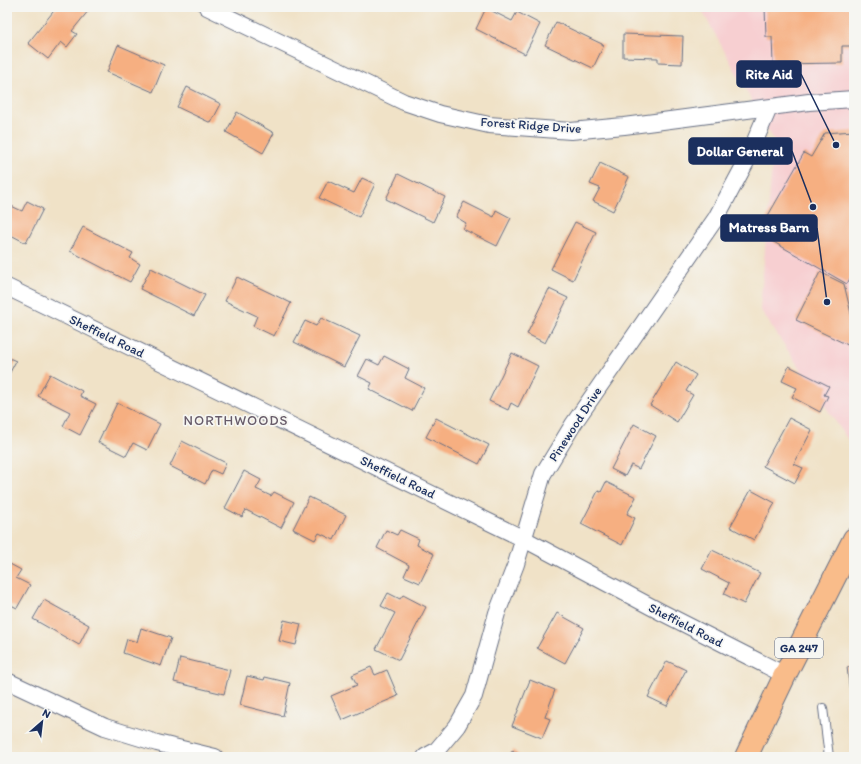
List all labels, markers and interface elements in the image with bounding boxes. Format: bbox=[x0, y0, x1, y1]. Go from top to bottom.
callout: Rite Aid bbox=[737, 61, 801, 87]
text: Rite Aid bbox=[745, 66, 793, 83]
street label: Forest Ridge Drive bbox=[480, 114, 582, 136]
callout: Dollar General bbox=[689, 138, 792, 164]
text: Dollar General bbox=[696, 143, 785, 160]
callout: Matress Barn bbox=[721, 215, 817, 241]
text: Matress Barn bbox=[729, 219, 809, 236]
street label: Sheffield Road bbox=[67, 311, 147, 361]
street label: Pinewood Drive bbox=[545, 384, 605, 464]
district label: NORTHWOODS bbox=[184, 412, 288, 429]
street label: Sheffield Road bbox=[358, 452, 438, 502]
street label: Sheffield Road bbox=[646, 600, 726, 650]
road number: GA 247 bbox=[775, 638, 823, 658]
north arrow bbox=[22, 702, 62, 742]
text: N bbox=[40, 706, 53, 721]

